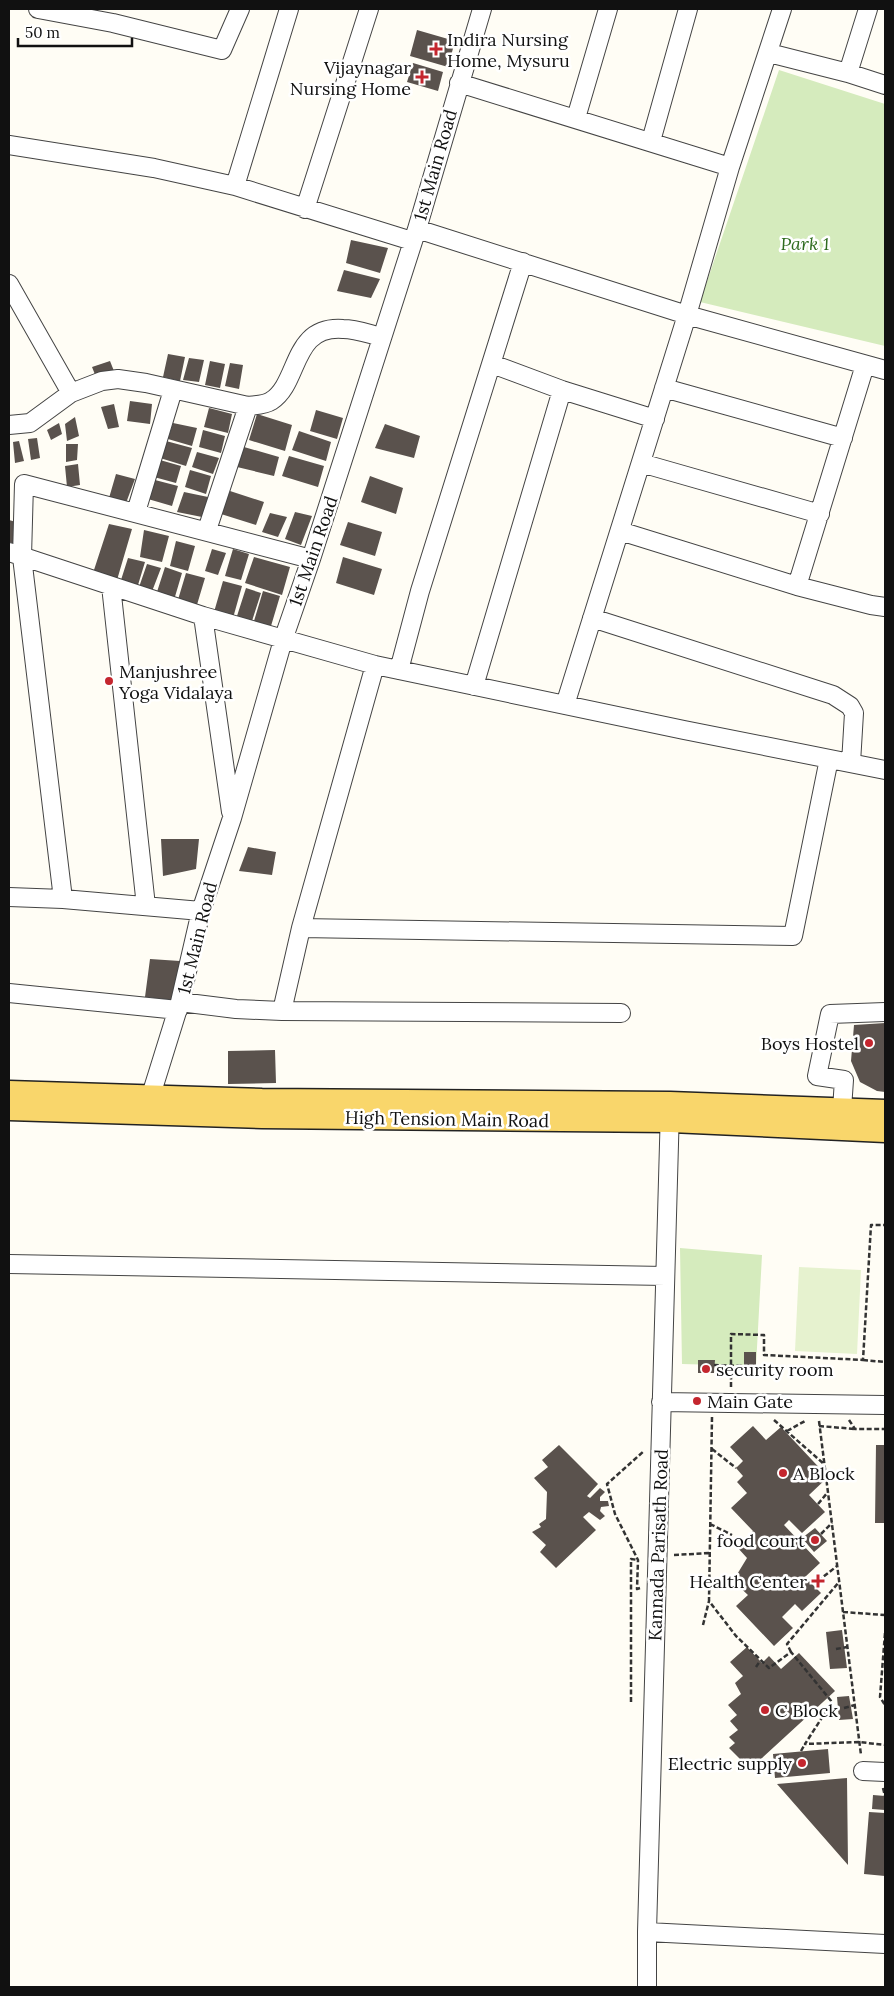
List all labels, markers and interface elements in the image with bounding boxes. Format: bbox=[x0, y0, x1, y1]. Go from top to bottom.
scale bar bbox=[18, 15, 131, 47]
text: 50 m bbox=[25, 23, 60, 42]
place label: Indira Nursing Home, Mysuru bbox=[447, 28, 570, 72]
marker: Indira Nursing Home, Mysuru bbox=[429, 42, 443, 56]
place label: Vijaynagar Nursing Home bbox=[290, 56, 411, 100]
marker: Vijaynagar Nursing Home bbox=[415, 70, 429, 84]
street label: 1st Main Road bbox=[408, 106, 462, 223]
park label: Park 1 bbox=[781, 232, 829, 255]
street label: 1st Main Road bbox=[283, 493, 343, 609]
place label: Manjushree Yoga Vidalaya bbox=[118, 660, 233, 704]
marker: Manjushree Yoga Vidalaya bbox=[103, 675, 115, 687]
street label: 1st Main Road bbox=[172, 879, 222, 997]
place label: Boys Hostel bbox=[761, 1032, 859, 1055]
marker: Boys Hostel bbox=[863, 1037, 875, 1049]
street label: High Tension Main Road bbox=[345, 1106, 549, 1132]
place label: security room bbox=[716, 1358, 834, 1381]
marker: security room bbox=[700, 1363, 712, 1375]
place label: Main Gate bbox=[707, 1390, 793, 1413]
marker: Main Gate bbox=[691, 1395, 703, 1407]
street label: Kannada Parisath Road bbox=[643, 1448, 673, 1641]
place label: A Block bbox=[792, 1462, 855, 1485]
marker: A Block bbox=[777, 1467, 789, 1479]
place label: food court bbox=[717, 1529, 805, 1552]
marker: food court bbox=[809, 1534, 821, 1546]
place label: Health Center bbox=[689, 1570, 807, 1593]
marker: Health Center bbox=[811, 1574, 825, 1588]
place label: C Block bbox=[775, 1699, 838, 1722]
marker: C Block bbox=[759, 1704, 771, 1716]
place label: Electric supply bbox=[668, 1752, 792, 1775]
marker: Electric supply bbox=[796, 1757, 808, 1769]

